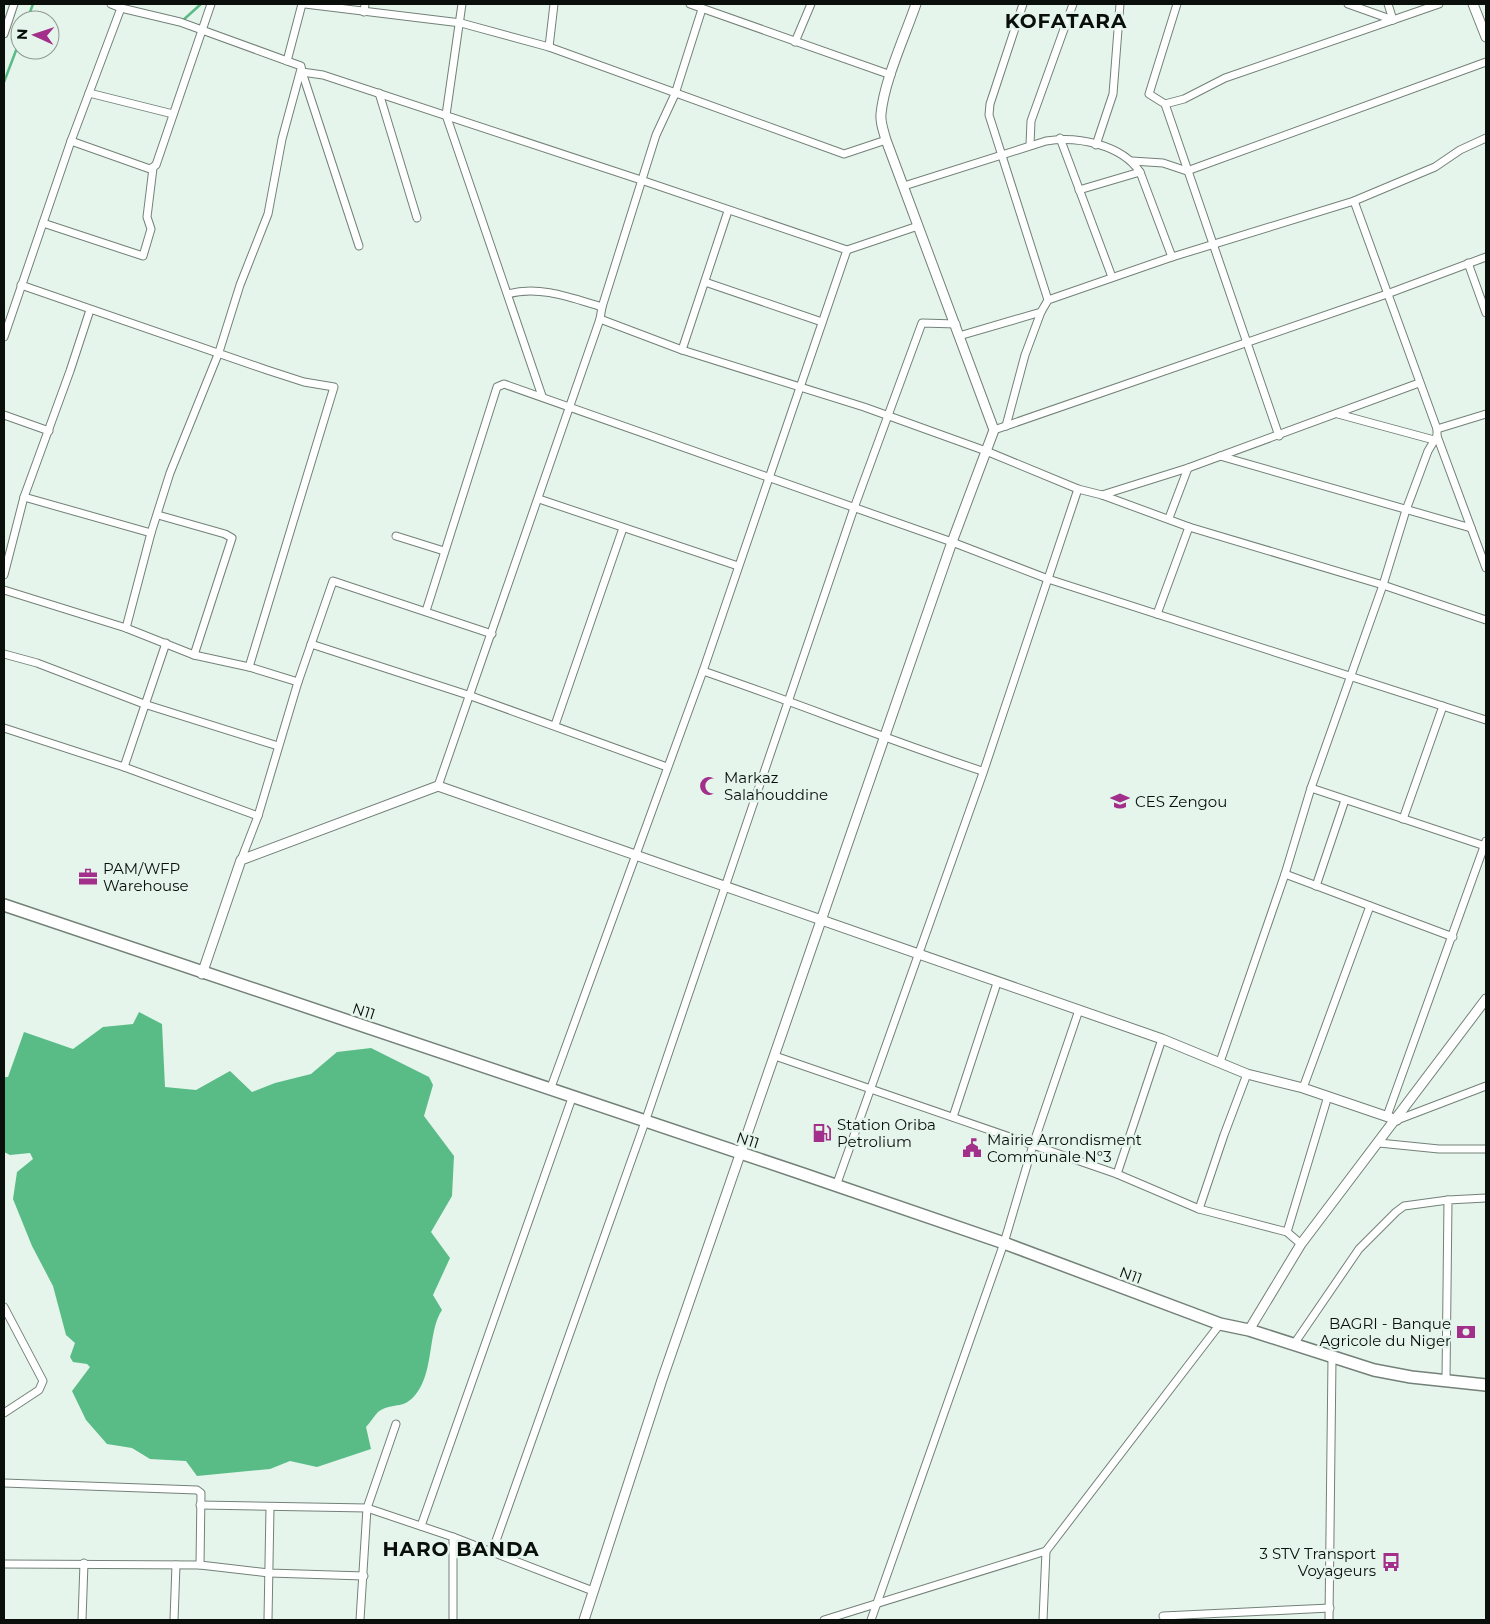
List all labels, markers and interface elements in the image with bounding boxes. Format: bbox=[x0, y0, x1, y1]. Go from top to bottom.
district label: KOFATARA bbox=[1005, 9, 1127, 33]
north arrow bbox=[10, 10, 60, 60]
text: N bbox=[13, 28, 31, 40]
place label: Markaz Salahouddine bbox=[724, 768, 828, 804]
mosque icon: Markaz Salahouddine bbox=[698, 775, 720, 797]
school or university icon: CES Zengou bbox=[1109, 790, 1131, 812]
place label: CES Zengou bbox=[1135, 792, 1227, 811]
place label: PAM/WFP Warehouse bbox=[103, 859, 189, 895]
office icon: PAM/WFP Warehouse bbox=[77, 866, 99, 888]
street label: N11 bbox=[350, 998, 378, 1024]
place label: Station Oriba Petrolium bbox=[837, 1115, 936, 1151]
fuel station icon: Station Oriba Petrolium bbox=[811, 1122, 833, 1144]
street label: N11 bbox=[734, 1127, 762, 1153]
place label: Mairie Arrondisment Communale N°3 bbox=[987, 1130, 1142, 1166]
public building icon: Mairie Arrondisment Communale N°3 bbox=[961, 1137, 983, 1159]
street label: N11 bbox=[1117, 1262, 1145, 1288]
place label: BAGRI - Banque Agricole du Niger bbox=[1320, 1314, 1451, 1350]
bank icon: BAGRI - Banque Agricole du Niger bbox=[1455, 1321, 1477, 1343]
district label: HARO BANDA bbox=[382, 1537, 540, 1561]
place label: 3 STV Transport Voyageurs bbox=[1260, 1544, 1376, 1580]
bus stop icon: 3 STV Transport Voyageurs bbox=[1380, 1551, 1402, 1573]

